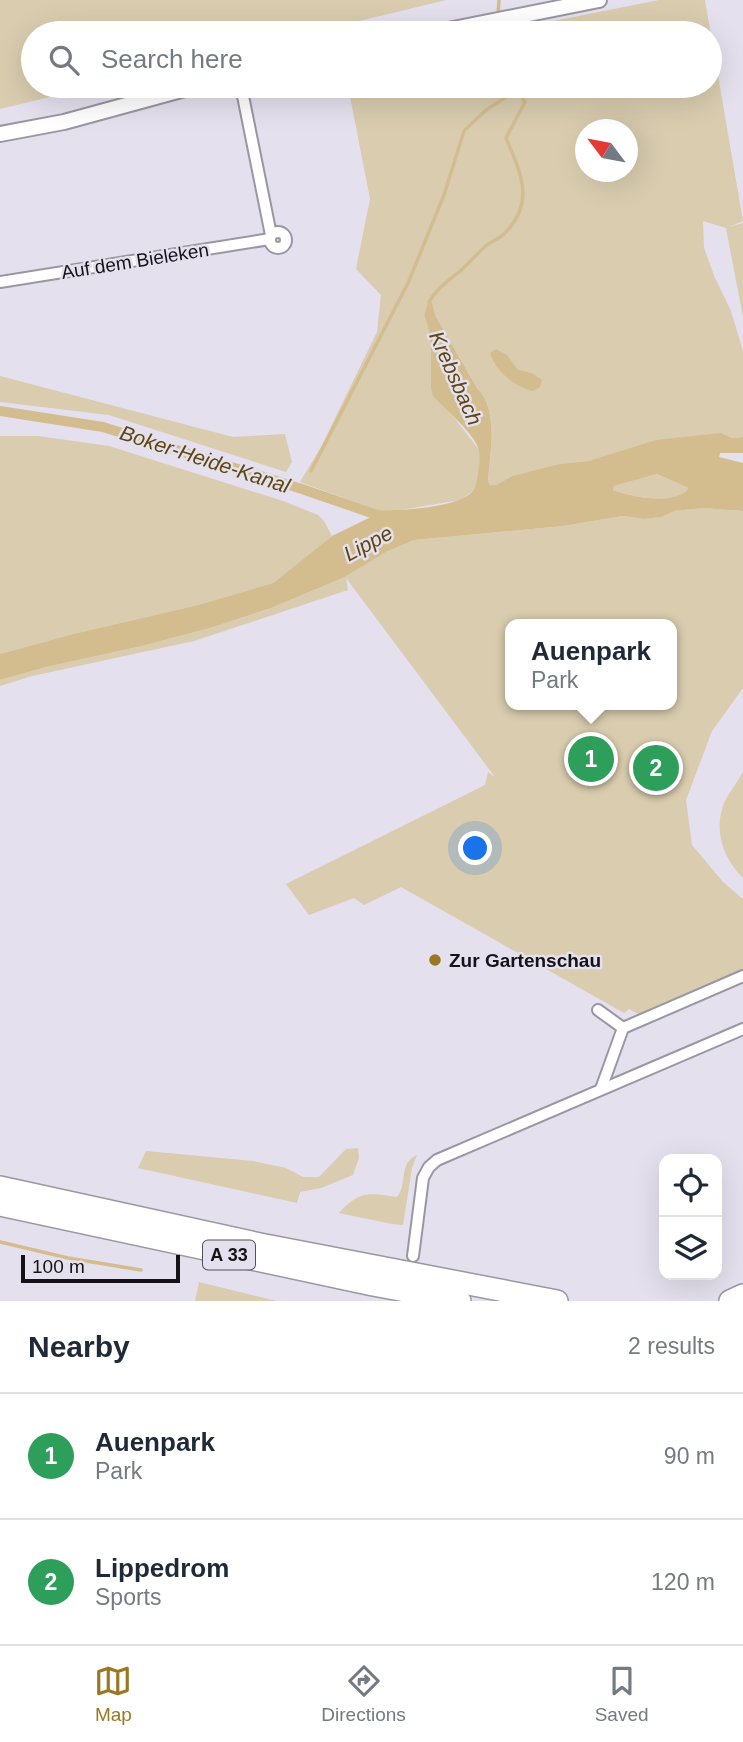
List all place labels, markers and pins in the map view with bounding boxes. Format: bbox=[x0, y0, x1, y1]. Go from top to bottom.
pin: 1 bbox=[568, 733, 614, 785]
pin: 2 bbox=[633, 742, 679, 794]
place label: Zur Gartenschau bbox=[449, 950, 601, 971]
marker: Zur Gartenschau bbox=[427, 952, 443, 968]

